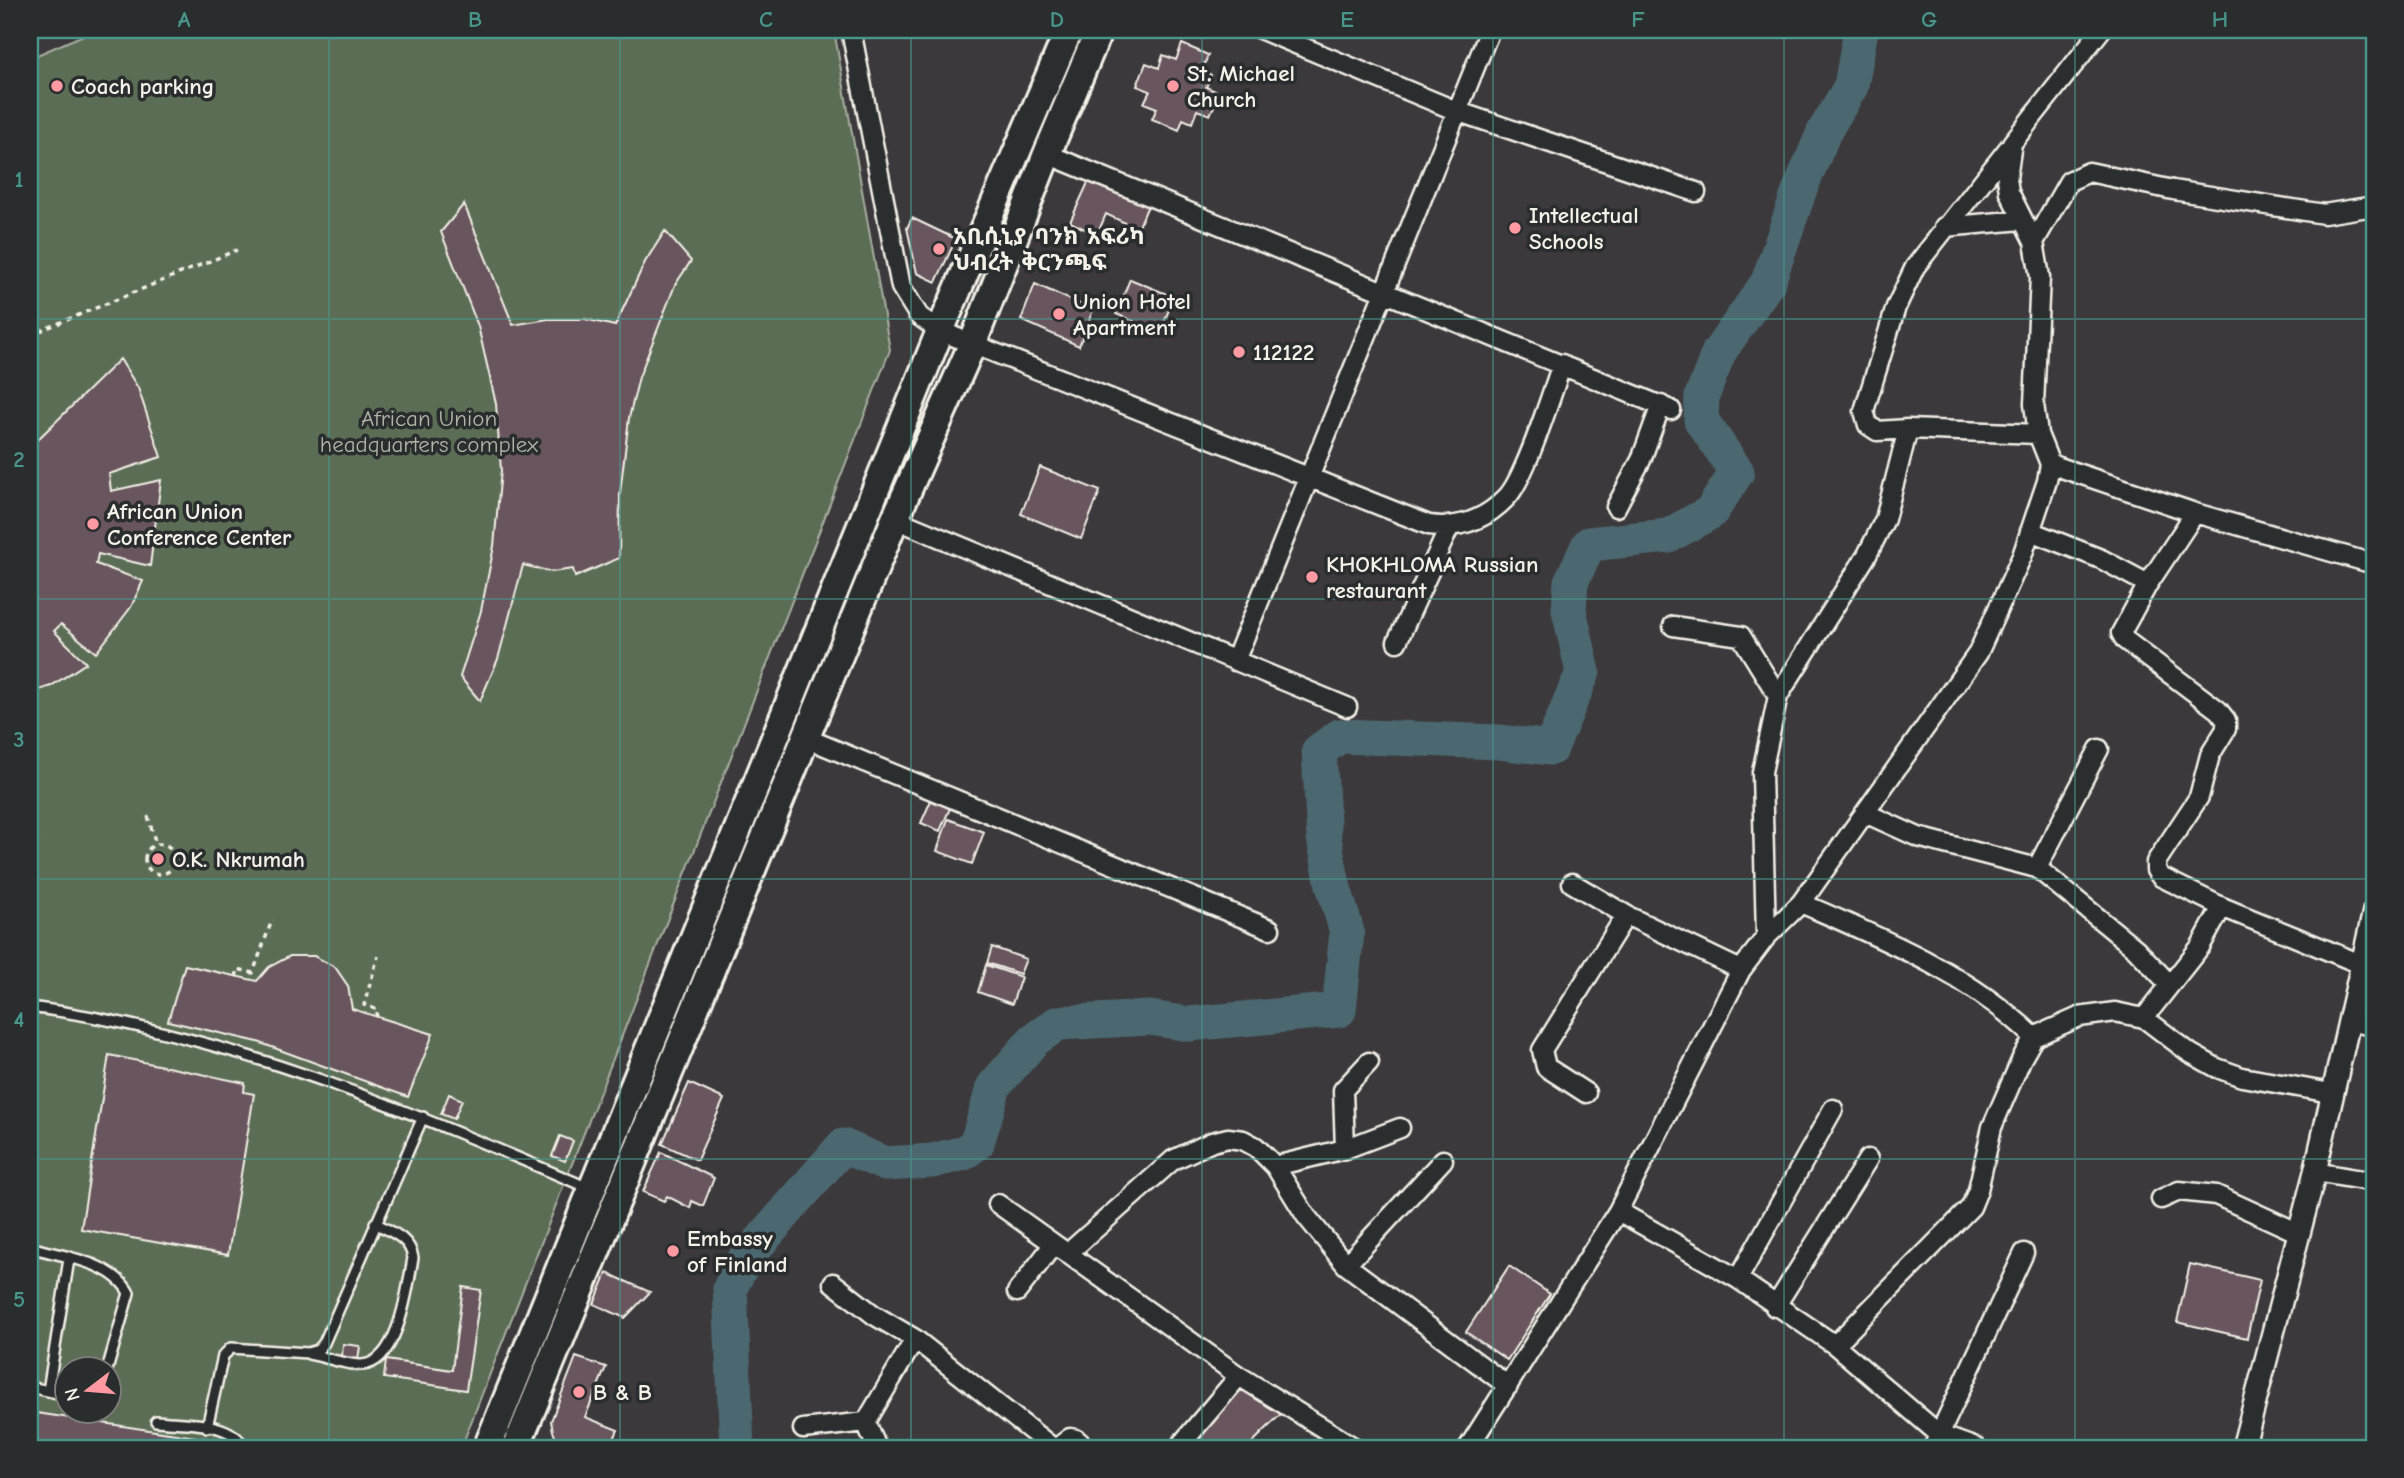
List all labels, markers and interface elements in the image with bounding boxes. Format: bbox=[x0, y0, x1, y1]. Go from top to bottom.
text: A bbox=[178, 6, 191, 33]
text: B bbox=[468, 6, 482, 33]
text: C bbox=[759, 6, 773, 33]
text: D bbox=[1050, 6, 1064, 33]
text: E bbox=[1340, 6, 1354, 33]
text: F bbox=[1631, 6, 1645, 33]
text: G bbox=[1921, 6, 1937, 33]
text: H bbox=[2212, 6, 2228, 33]
place label: St. Michael Church bbox=[1187, 60, 1295, 113]
place label: Coach parking bbox=[71, 73, 214, 100]
marker: Coach parking bbox=[49, 78, 65, 94]
marker: St. Michael Church bbox=[1165, 78, 1181, 94]
text: 1 bbox=[14, 166, 24, 193]
place label: Intellectual Schools bbox=[1529, 202, 1639, 255]
marker: Intellectual Schools bbox=[1507, 220, 1523, 236]
place label: አቢሲኒያ ባንክ አፍሪካ ህብረት ቅርንጫፍ bbox=[953, 223, 1145, 276]
marker: አቢሲኒያ ባንክ አፍሪካ ህብረት ቅርንጫፍ bbox=[931, 241, 947, 257]
place label: Union Hotel Apartment bbox=[1073, 288, 1191, 341]
marker: Union Hotel Apartment bbox=[1051, 306, 1067, 322]
place label: 112122 bbox=[1253, 339, 1314, 366]
marker: 112122 bbox=[1231, 344, 1247, 360]
park label: African Union headquarters complex bbox=[320, 405, 538, 458]
text: 2 bbox=[13, 446, 25, 473]
place label: African Union Conference Center bbox=[107, 498, 292, 551]
marker: African Union Conference Center bbox=[85, 516, 101, 532]
place label: KHOKHLOMA Russian restaurant bbox=[1326, 551, 1539, 604]
marker: KHOKHLOMA Russian restaurant bbox=[1304, 569, 1320, 585]
text: 3 bbox=[13, 726, 25, 753]
place label: O.K. Nkrumah bbox=[172, 846, 305, 873]
marker: O.K. Nkrumah bbox=[150, 851, 166, 867]
text: 4 bbox=[14, 1006, 25, 1033]
place label: Embassy of Finland bbox=[687, 1225, 787, 1278]
marker: Embassy of Finland bbox=[665, 1243, 681, 1259]
text: 5 bbox=[13, 1286, 25, 1313]
north arrow bbox=[52, 1356, 122, 1426]
place label: B & B bbox=[593, 1379, 652, 1406]
marker: B & B bbox=[571, 1384, 587, 1400]
text: N bbox=[60, 1385, 85, 1403]

